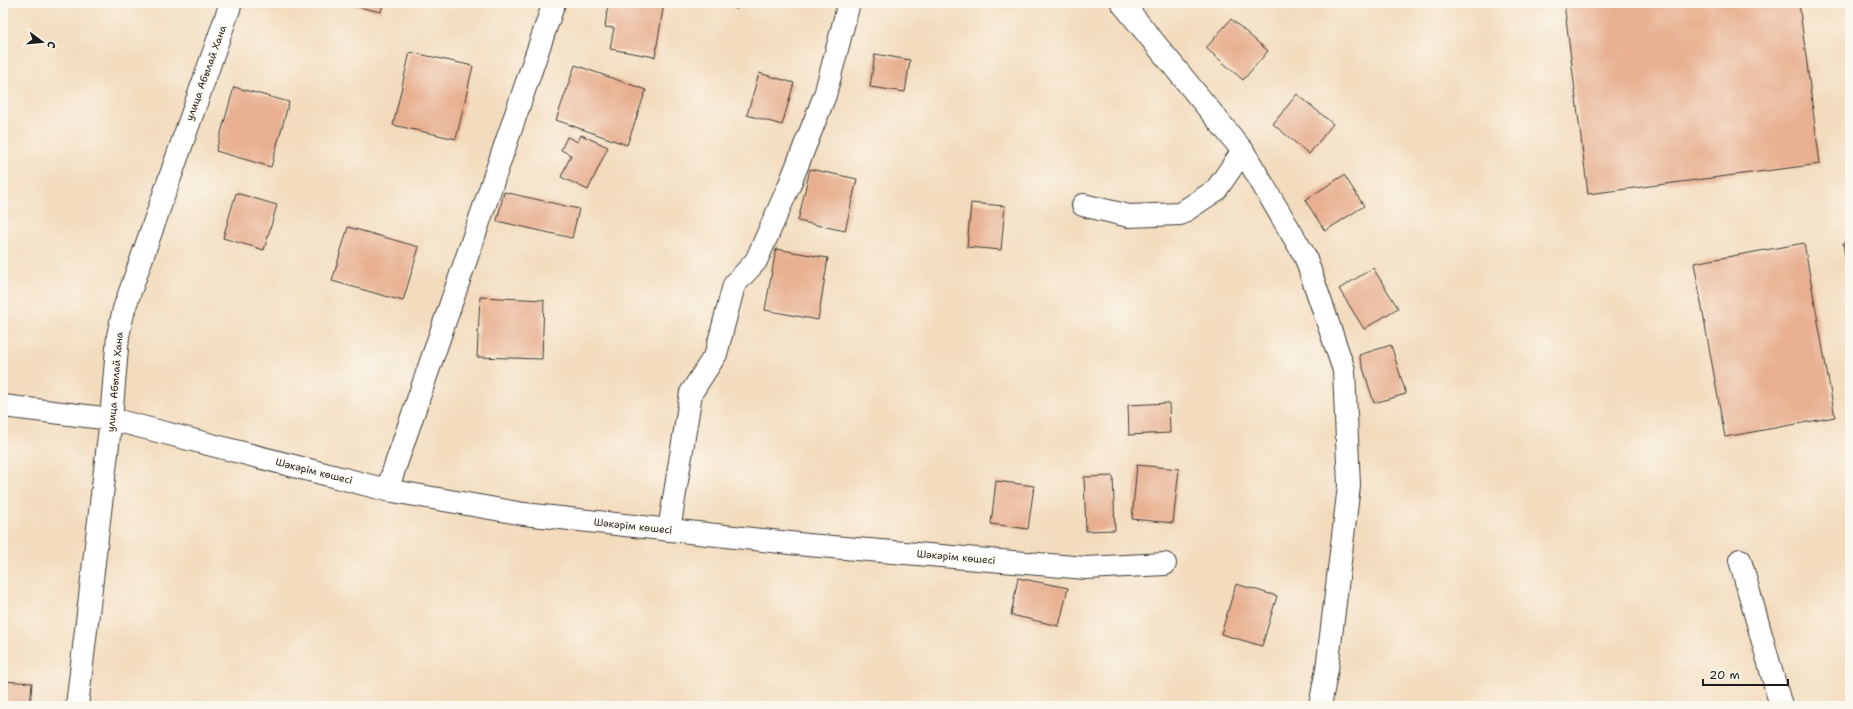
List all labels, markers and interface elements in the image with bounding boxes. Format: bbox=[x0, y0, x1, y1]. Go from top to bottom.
north arrow bbox=[22, 22, 62, 62]
street label: улица Абылай Хана bbox=[183, 23, 230, 122]
text: С bbox=[43, 39, 59, 50]
street label: улица Абылай Хана bbox=[104, 331, 126, 433]
street label: Шәкәрім көшесі bbox=[274, 455, 354, 487]
street label: Шәкәрім көшесі bbox=[593, 515, 673, 537]
street label: Шәкәрім көшесі bbox=[916, 547, 996, 567]
scale bar bbox=[1703, 661, 1788, 687]
text: 20 m bbox=[1709, 667, 1740, 683]

